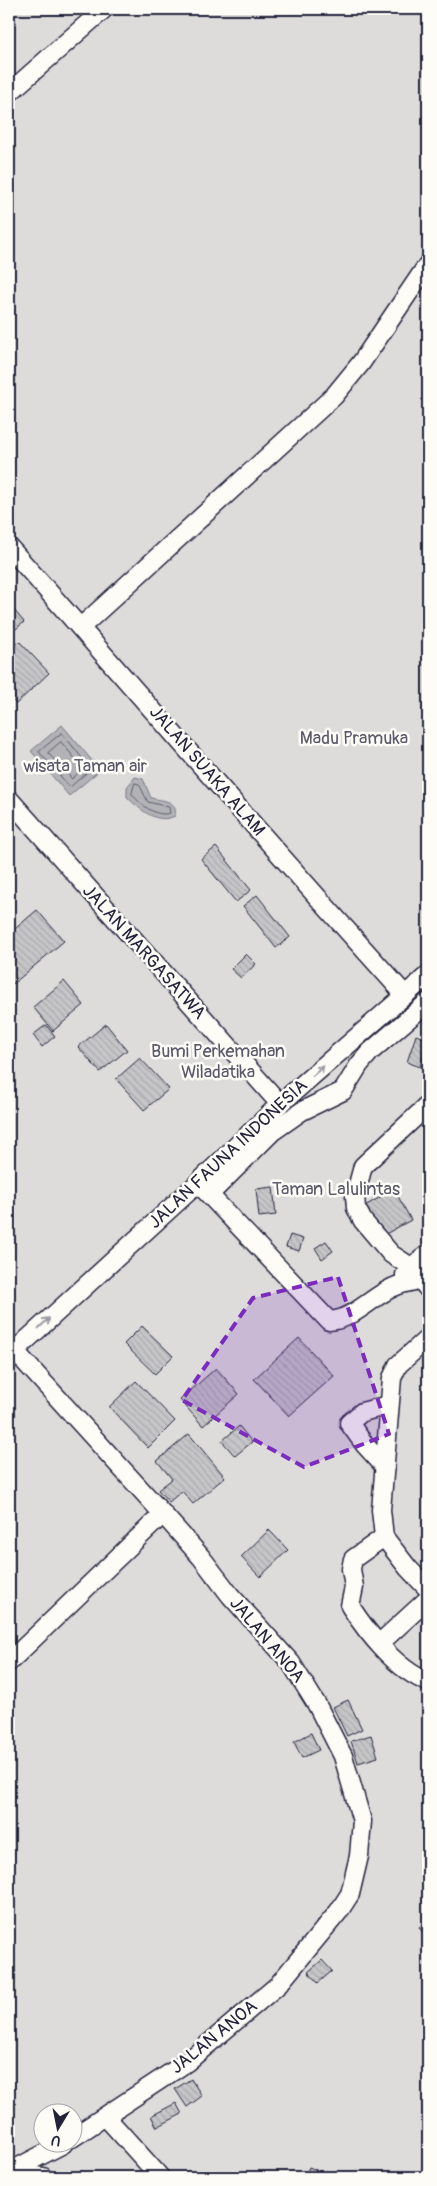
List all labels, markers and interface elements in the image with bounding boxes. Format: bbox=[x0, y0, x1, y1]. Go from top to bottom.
street label: JALAN SUAKA ALAM bbox=[144, 701, 270, 841]
park label: Madu Pramuka bbox=[300, 727, 408, 750]
park label: wisata Taman air bbox=[23, 755, 148, 778]
street label: JALAN MARGASATWA bbox=[77, 880, 211, 1024]
park label: Bumi Perkemahan Wiladatika bbox=[151, 1040, 285, 1084]
one-way arrow bbox=[312, 1065, 325, 1076]
street label: JALAN FAUNA INDONESIA bbox=[144, 1074, 313, 1234]
park label: Taman Lalulintas bbox=[272, 1178, 400, 1201]
one-way arrow bbox=[38, 1317, 50, 1329]
street label: JALAN ANOA bbox=[224, 1592, 310, 1688]
street label: JALAN ANOA bbox=[166, 1995, 262, 2079]
north arrow bbox=[32, 2104, 82, 2154]
text: U bbox=[50, 2131, 62, 2149]

